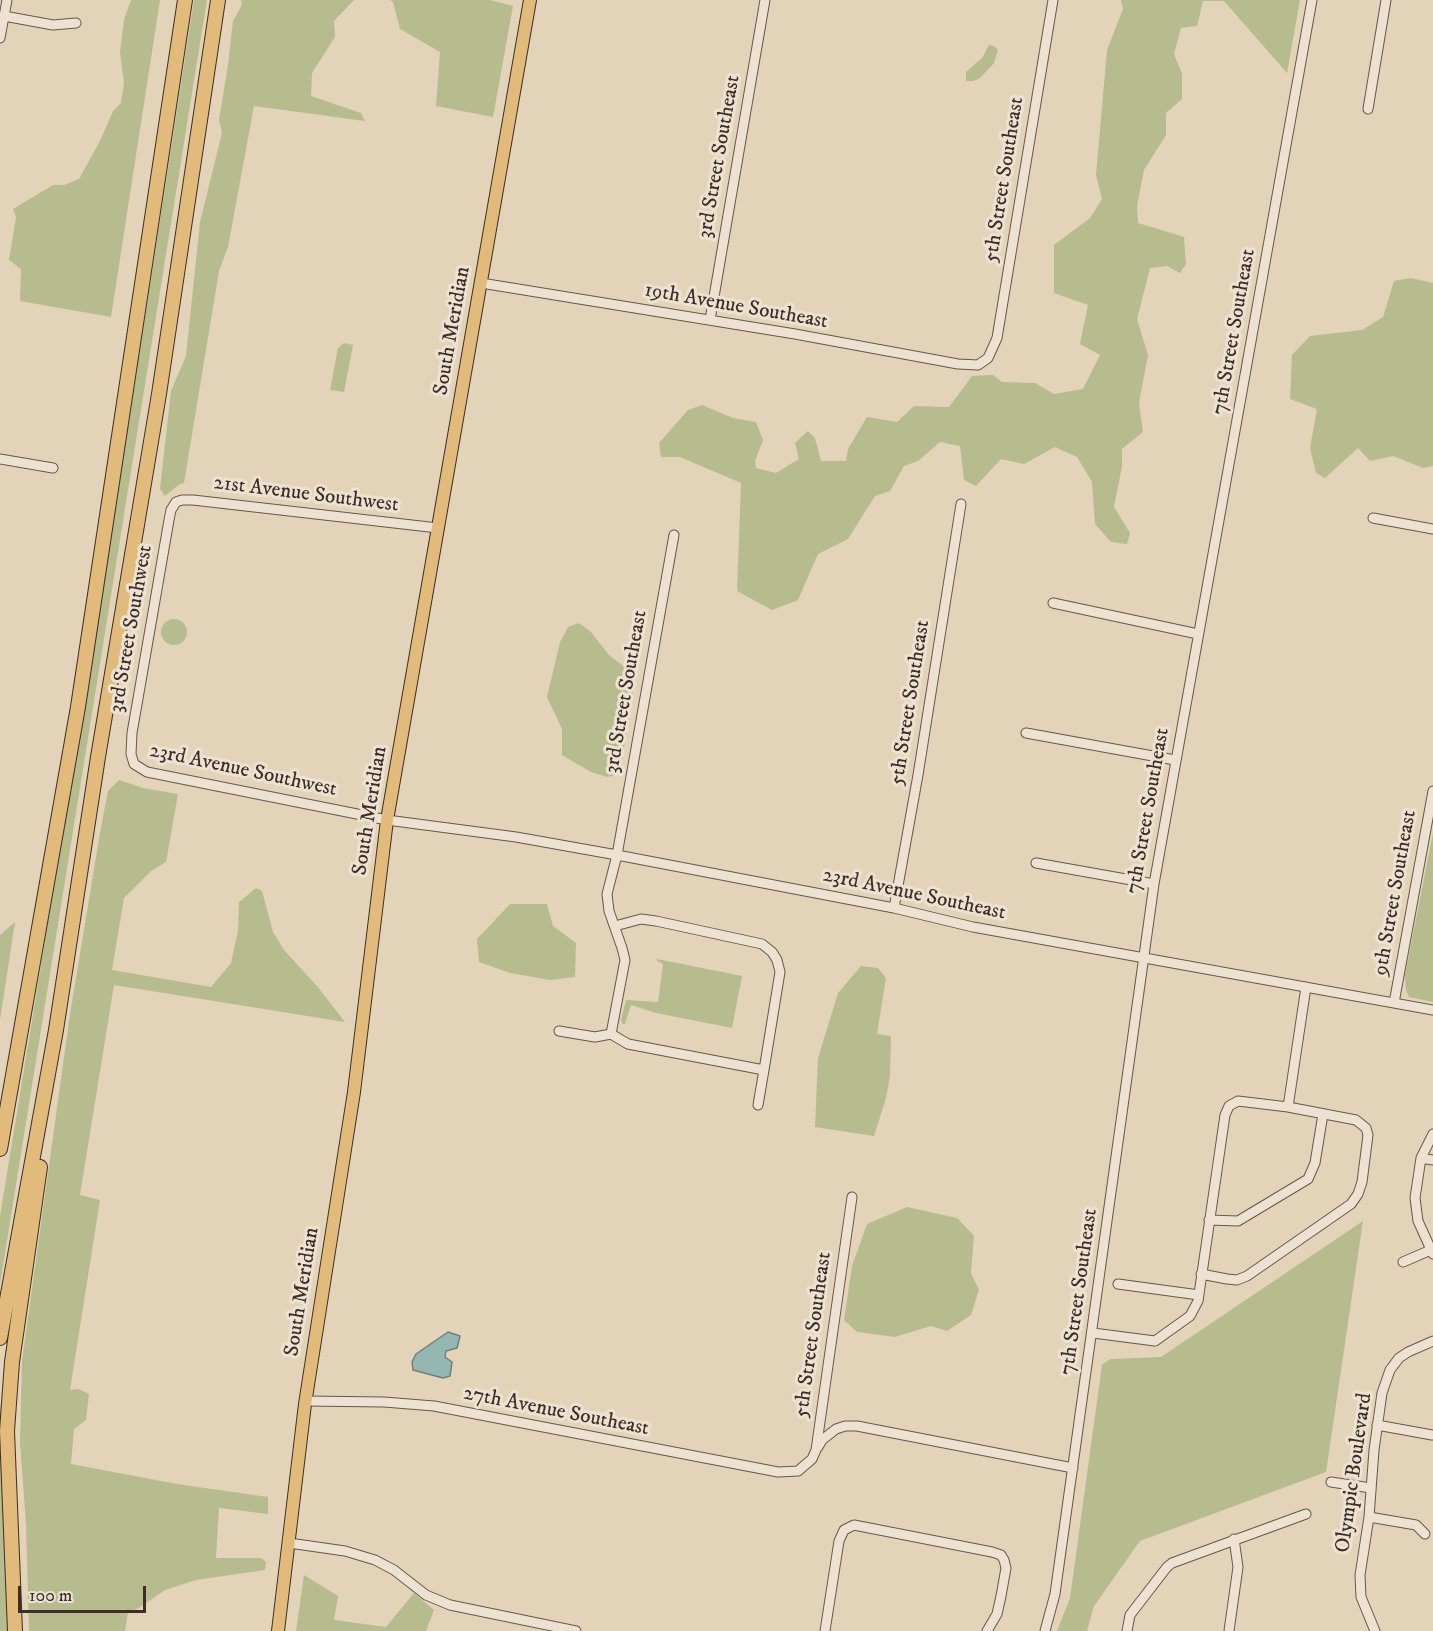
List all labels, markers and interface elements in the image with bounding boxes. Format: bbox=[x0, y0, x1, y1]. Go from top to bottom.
street label: 3rd Street Southeast bbox=[693, 74, 747, 240]
street label: 5th Street Southeast bbox=[979, 95, 1031, 265]
street label: 7th Street Southeast bbox=[1208, 247, 1262, 417]
street label: South Meridian bbox=[429, 265, 477, 397]
street label: 19th Avenue Southeast bbox=[642, 278, 830, 336]
street label: 21st Avenue Southwest bbox=[212, 471, 400, 519]
street label: 3rd Street Southwest bbox=[105, 543, 159, 715]
street label: 3rd Street Southeast bbox=[600, 609, 654, 775]
street label: 5th Street Southeast bbox=[885, 618, 937, 788]
street label: 7th Street Southeast bbox=[1122, 726, 1176, 896]
street label: 23rd Avenue Southwest bbox=[147, 739, 339, 803]
street label: South Meridian bbox=[348, 745, 394, 877]
street label: 9th Street Southeast bbox=[1369, 808, 1423, 978]
street label: 23rd Avenue Southeast bbox=[820, 863, 1008, 927]
street label: 7th Street Southeast bbox=[1056, 1207, 1104, 1377]
street label: South Meridian bbox=[280, 1226, 326, 1358]
street label: 5th Street Southeast bbox=[790, 1250, 838, 1420]
street label: 27th Avenue Southeast bbox=[461, 1382, 651, 1442]
street label: Olympic Boulevard bbox=[1331, 1392, 1379, 1554]
scale bar bbox=[21, 1574, 148, 1612]
text: 100 m bbox=[29, 1585, 72, 1607]

